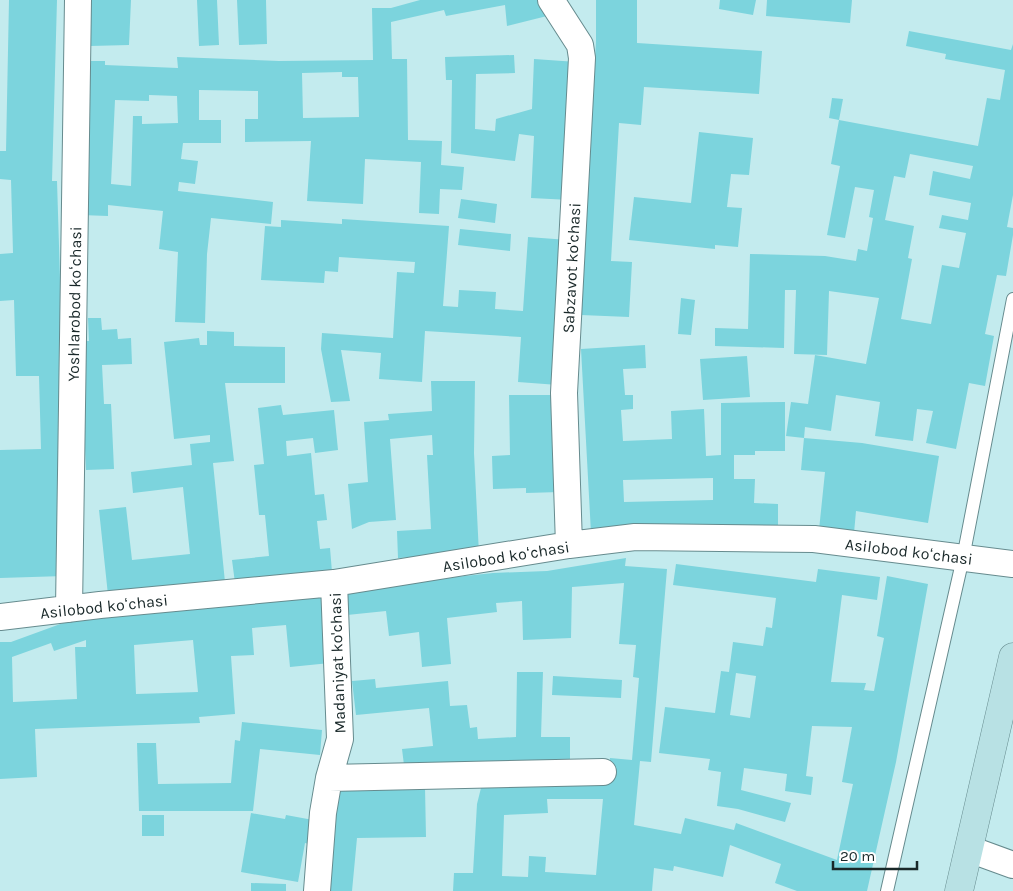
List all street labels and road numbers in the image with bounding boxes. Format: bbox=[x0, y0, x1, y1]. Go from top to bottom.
street label: Sabzavot ko'chasi bbox=[559, 202, 584, 334]
street label: Yoshlarobod koʻchasi bbox=[64, 226, 85, 382]
street label: Asilobod koʻchasi bbox=[844, 534, 974, 569]
street label: Asilobod koʻchasi bbox=[441, 537, 571, 576]
street label: Asilobod koʻchasi bbox=[39, 590, 169, 623]
street label: Madaniyat ko'chasi bbox=[326, 592, 349, 734]

